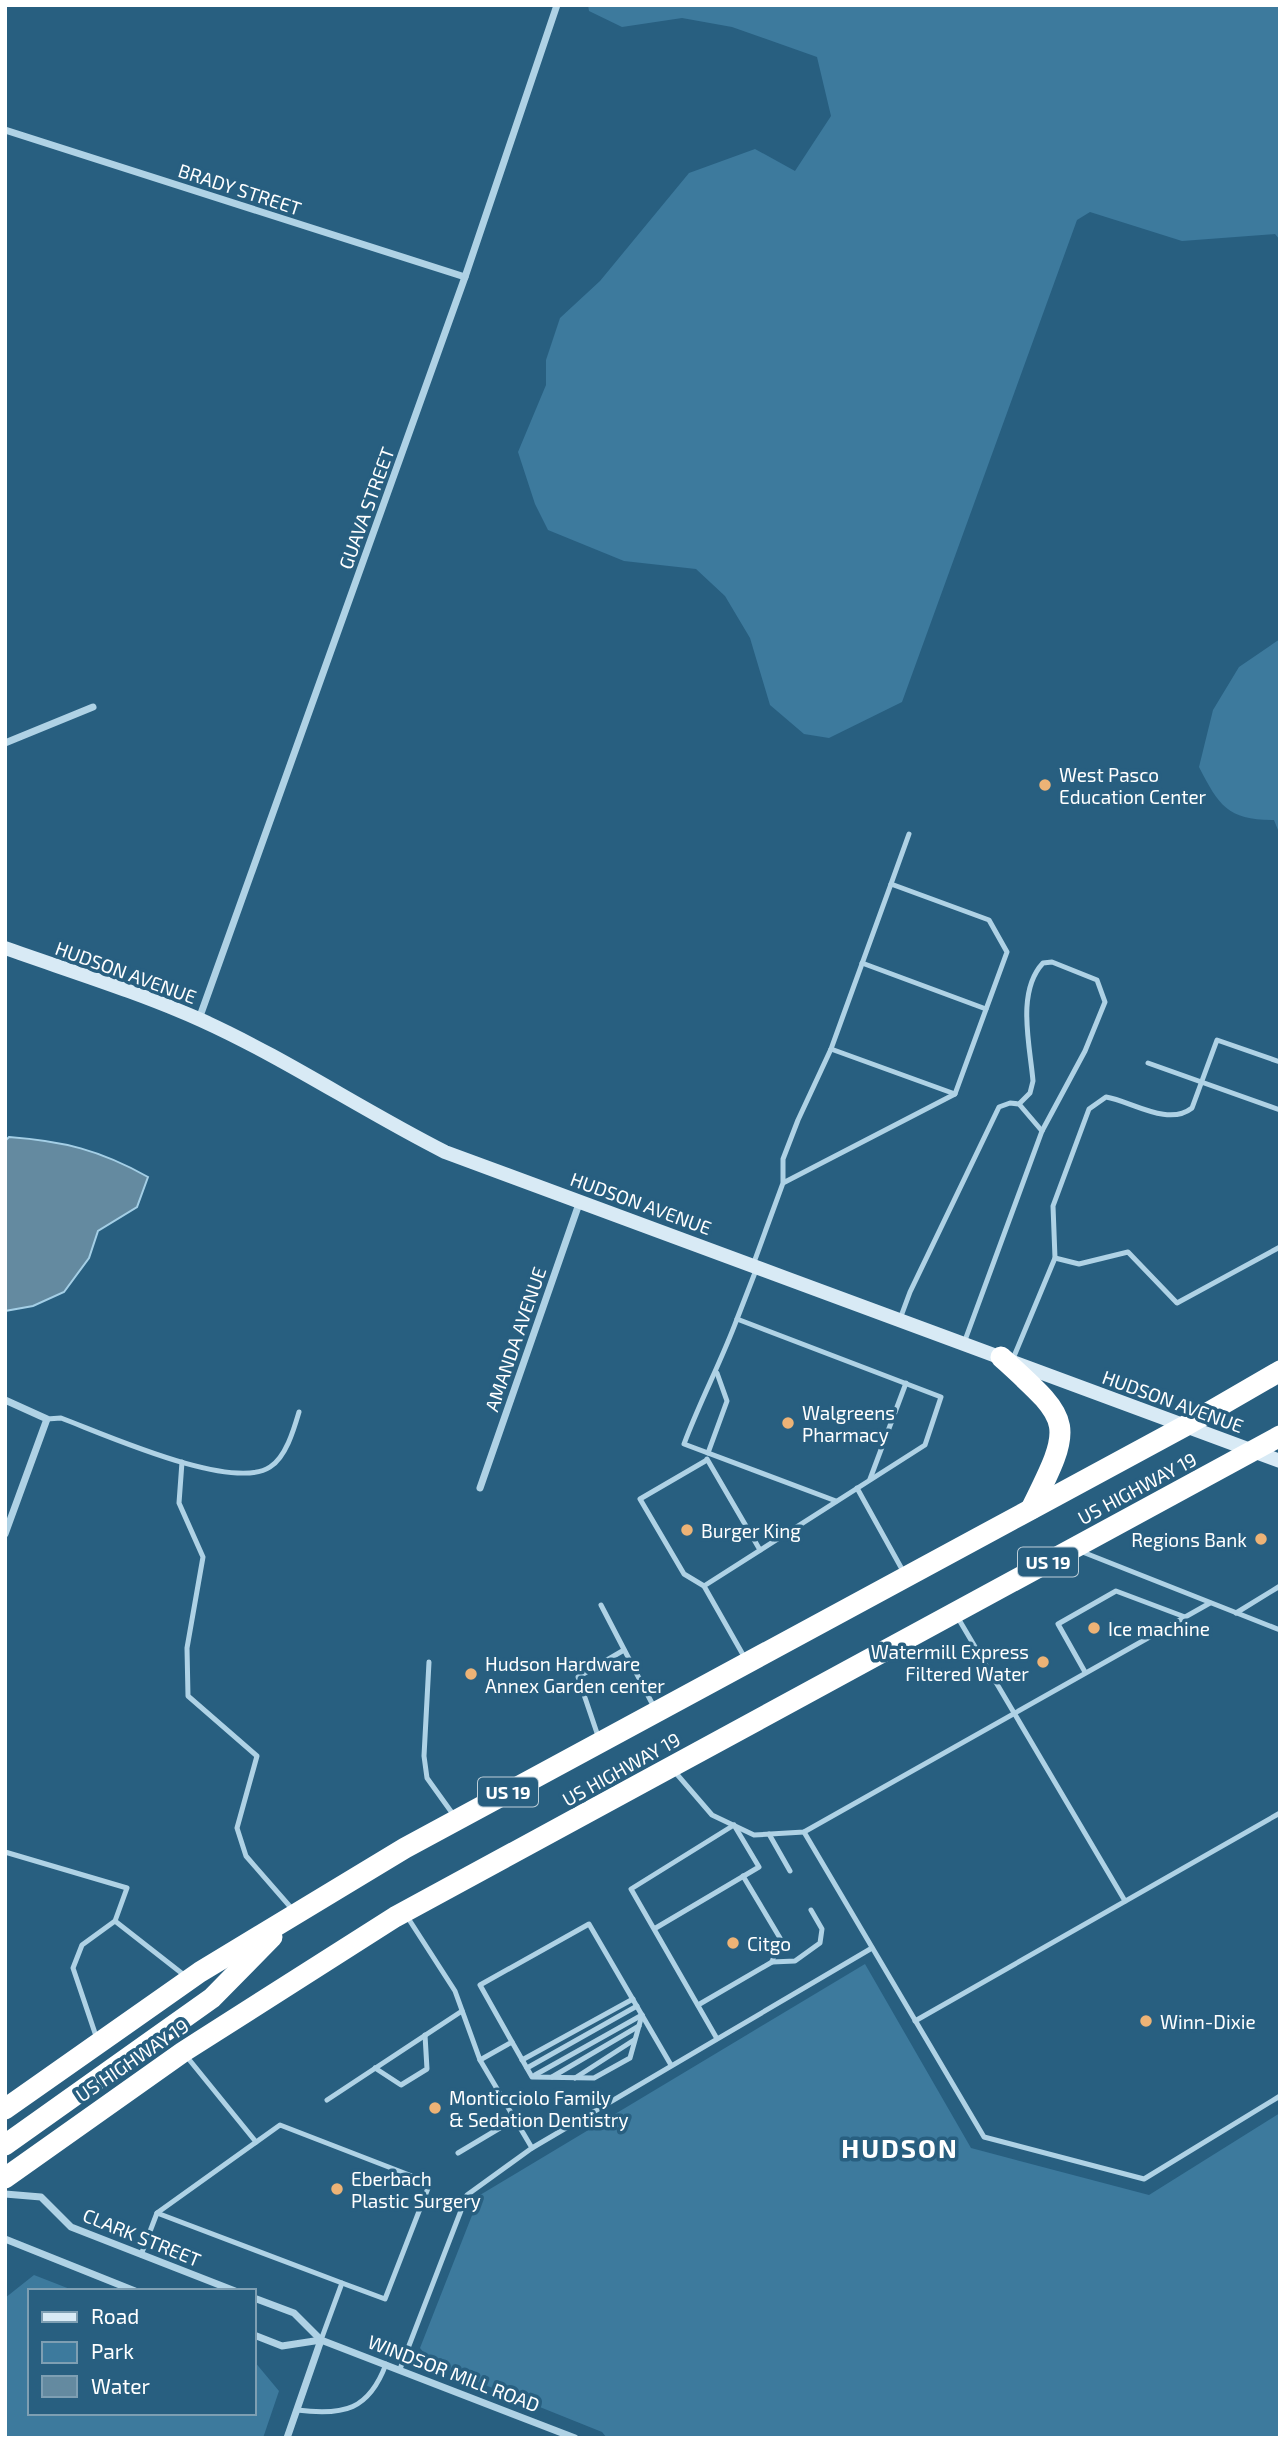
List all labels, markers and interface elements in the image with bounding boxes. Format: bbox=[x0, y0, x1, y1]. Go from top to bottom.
street label: BRADY STREET bbox=[176, 158, 304, 220]
street label: GUAVA STREET bbox=[333, 444, 399, 572]
place label: West Pasco Education Center bbox=[1059, 763, 1207, 808]
marker: West Pasco Education Center bbox=[1037, 777, 1053, 793]
street label: HUDSON AVENUE bbox=[52, 936, 200, 1008]
street label: HUDSON AVENUE bbox=[567, 1167, 715, 1239]
street label: AMANDA AVENUE bbox=[479, 1264, 551, 1414]
street label: HUDSON AVENUE bbox=[1099, 1365, 1247, 1437]
place label: Walgreens Pharmacy bbox=[802, 1401, 895, 1446]
marker: Walgreens Pharmacy bbox=[780, 1415, 796, 1431]
street label: US HIGHWAY 19 bbox=[1074, 1447, 1200, 1529]
place label: Burger King bbox=[701, 1519, 801, 1542]
marker: Burger King bbox=[679, 1522, 695, 1538]
place label: Regions Bank bbox=[1131, 1528, 1247, 1551]
marker: Regions Bank bbox=[1253, 1531, 1269, 1547]
road number: US 19 bbox=[1018, 1548, 1078, 1576]
place label: Ice machine bbox=[1108, 1617, 1210, 1640]
marker: Ice machine bbox=[1086, 1620, 1102, 1636]
place label: Watermill Express Filtered Water bbox=[871, 1640, 1029, 1685]
place label: Hudson Hardware Annex Garden center bbox=[485, 1652, 665, 1697]
marker: Watermill Express Filtered Water bbox=[1035, 1654, 1051, 1670]
marker: Hudson Hardware Annex Garden center bbox=[463, 1666, 479, 1682]
street label: US HIGHWAY 19 bbox=[558, 1727, 684, 1811]
road number: US 19 bbox=[478, 1778, 538, 1806]
place label: Citgo bbox=[747, 1932, 791, 1955]
marker: Citgo bbox=[725, 1935, 741, 1951]
place label: Winn-Dixie bbox=[1160, 2010, 1256, 2033]
marker: Winn-Dixie bbox=[1138, 2013, 1154, 2029]
street label: US HIGHWAY 19 bbox=[71, 2014, 193, 2106]
place label: Monticciolo Family & Sedation Dentistry bbox=[449, 2086, 628, 2131]
marker: Monticciolo Family & Sedation Dentistry bbox=[427, 2100, 443, 2116]
district label: HUDSON bbox=[841, 2132, 959, 2163]
place label: Eberbach Plastic Surgery bbox=[351, 2167, 481, 2212]
marker: Eberbach Plastic Surgery bbox=[329, 2181, 345, 2197]
street label: CLARK STREET bbox=[80, 2203, 204, 2271]
legend bbox=[28, 2289, 256, 2415]
text: Road bbox=[91, 2303, 139, 2328]
street label: WINDSOR MILL ROAD bbox=[365, 2330, 543, 2416]
text: Park bbox=[91, 2338, 134, 2363]
text: Water bbox=[91, 2373, 150, 2398]

